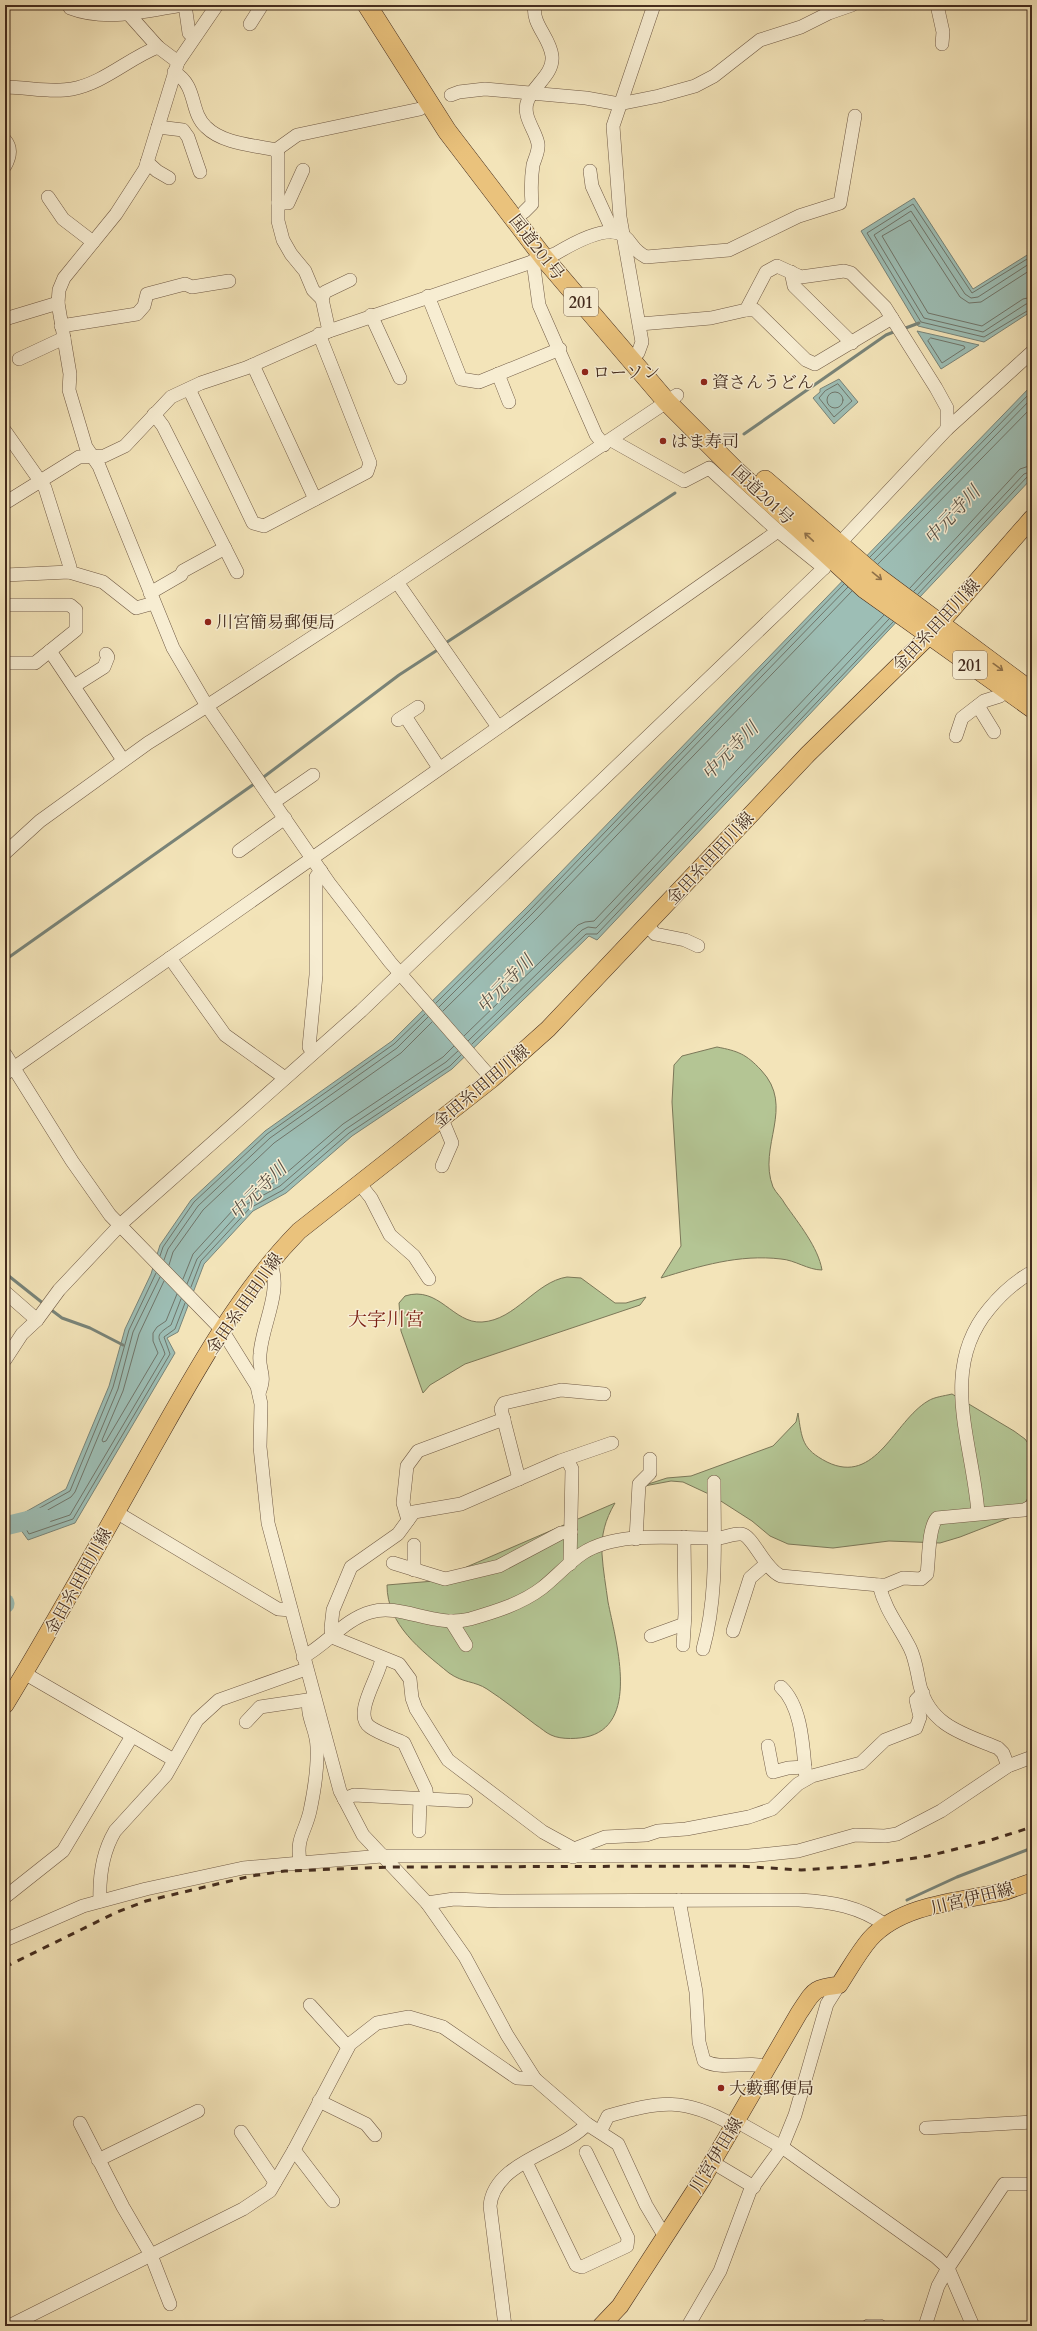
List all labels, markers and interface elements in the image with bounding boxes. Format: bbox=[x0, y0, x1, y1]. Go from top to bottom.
street label: 国道201号 bbox=[504, 210, 569, 285]
road number: 201 bbox=[564, 288, 598, 316]
place label: ローソン bbox=[593, 361, 660, 384]
marker: ローソン bbox=[580, 367, 590, 377]
place label: 資さんうどん bbox=[712, 371, 814, 394]
marker: 資さんうどん bbox=[699, 377, 709, 387]
place label: はま寿司 bbox=[671, 430, 739, 453]
marker: はま寿司 bbox=[658, 436, 668, 446]
street label: 国道201号 bbox=[727, 461, 799, 530]
water label: 中元寺川 bbox=[919, 479, 987, 550]
one-way arrow bbox=[804, 533, 814, 542]
one-way arrow bbox=[872, 572, 883, 581]
street label: 金田糸田田川線 bbox=[887, 574, 985, 677]
place label: 川宮簡易郵便局 bbox=[216, 611, 335, 634]
marker: 川宮簡易郵便局 bbox=[203, 617, 213, 627]
road number: 201 bbox=[953, 651, 987, 679]
one-way arrow bbox=[992, 663, 1003, 671]
water label: 中元寺川 bbox=[696, 715, 766, 786]
street label: 金田糸田田川線 bbox=[661, 807, 759, 910]
water label: 中元寺川 bbox=[471, 948, 541, 1019]
street label: 金田糸田田川線 bbox=[428, 1039, 534, 1133]
water label: 中元寺川 bbox=[224, 1156, 294, 1226]
street label: 金田糸田田川線 bbox=[201, 1248, 288, 1359]
district label: 大字川宮 bbox=[348, 1307, 424, 1333]
street label: 金田糸田田川線 bbox=[40, 1524, 117, 1639]
street label: 川宮伊田線 bbox=[928, 1877, 1016, 1920]
place label: 大藪郵便局 bbox=[729, 2077, 814, 2100]
marker: 大藪郵便局 bbox=[716, 2083, 726, 2093]
street label: 川宮伊田線 bbox=[685, 2113, 748, 2198]

